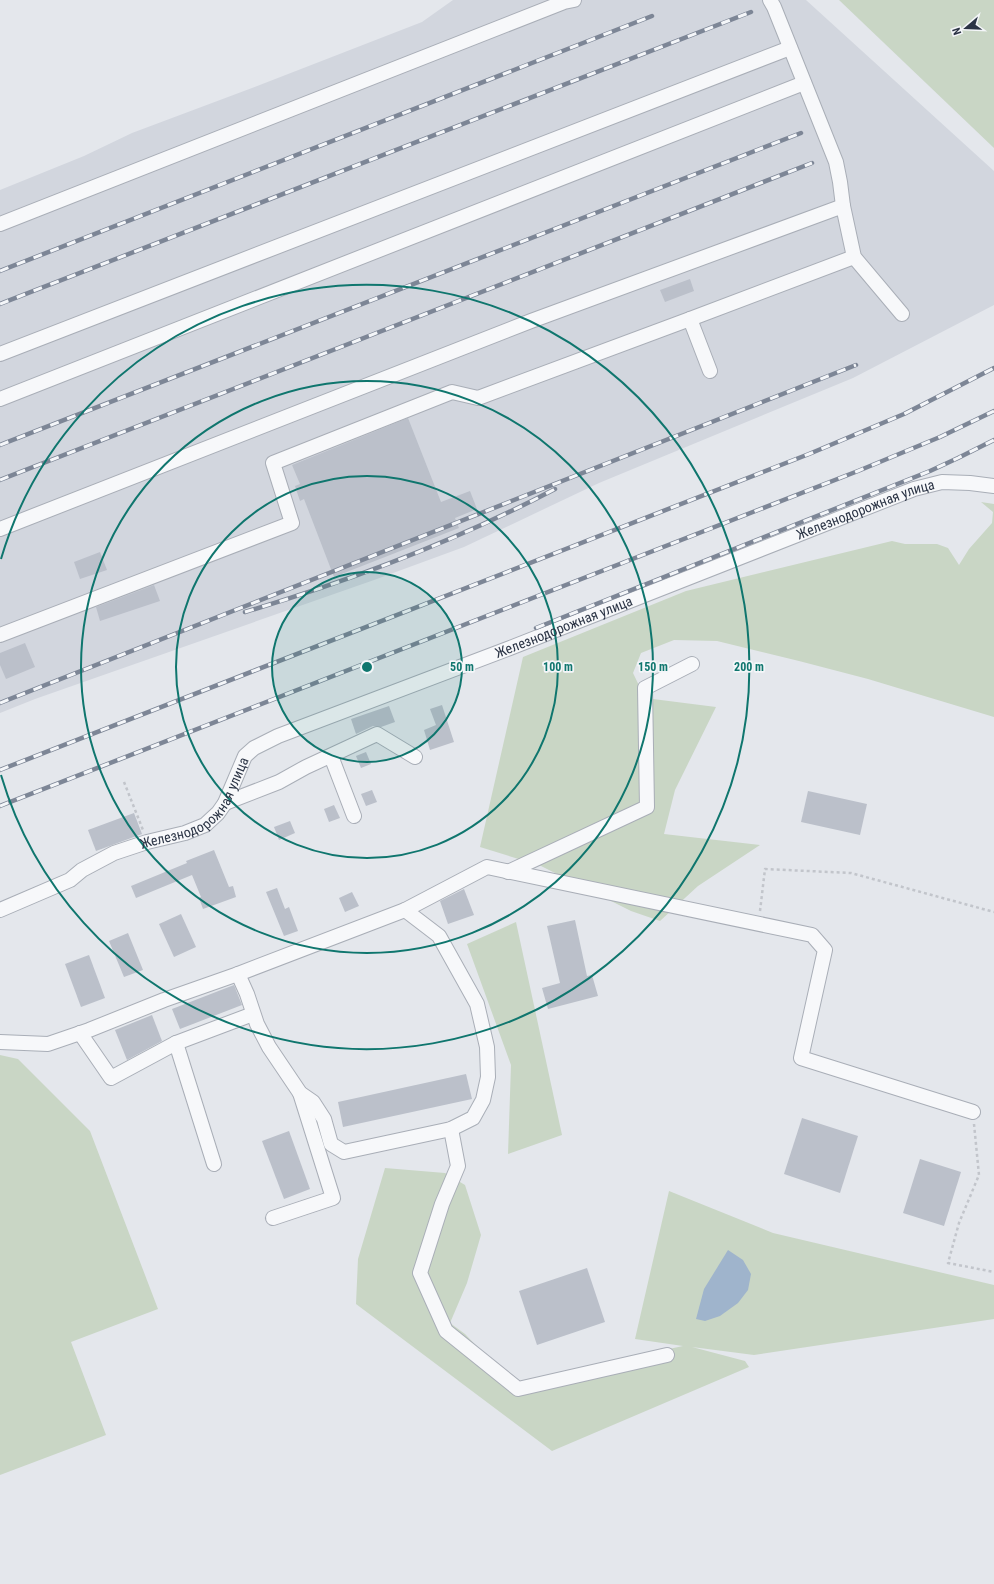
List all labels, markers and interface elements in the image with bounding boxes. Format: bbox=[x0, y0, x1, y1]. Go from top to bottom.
north arrow bbox=[946, 8, 986, 48]
text: N bbox=[950, 26, 964, 36]
street label: Железнодорожная улица bbox=[794, 476, 936, 543]
street label: Железнодорожная улица bbox=[493, 593, 635, 661]
centre of rings bbox=[360, 660, 374, 674]
text: 50 m bbox=[450, 660, 474, 674]
text: 100 m bbox=[543, 660, 573, 674]
text: 150 m bbox=[638, 660, 668, 674]
text: 200 m bbox=[734, 660, 764, 674]
street label: Железнодорожная улица bbox=[138, 755, 252, 852]

